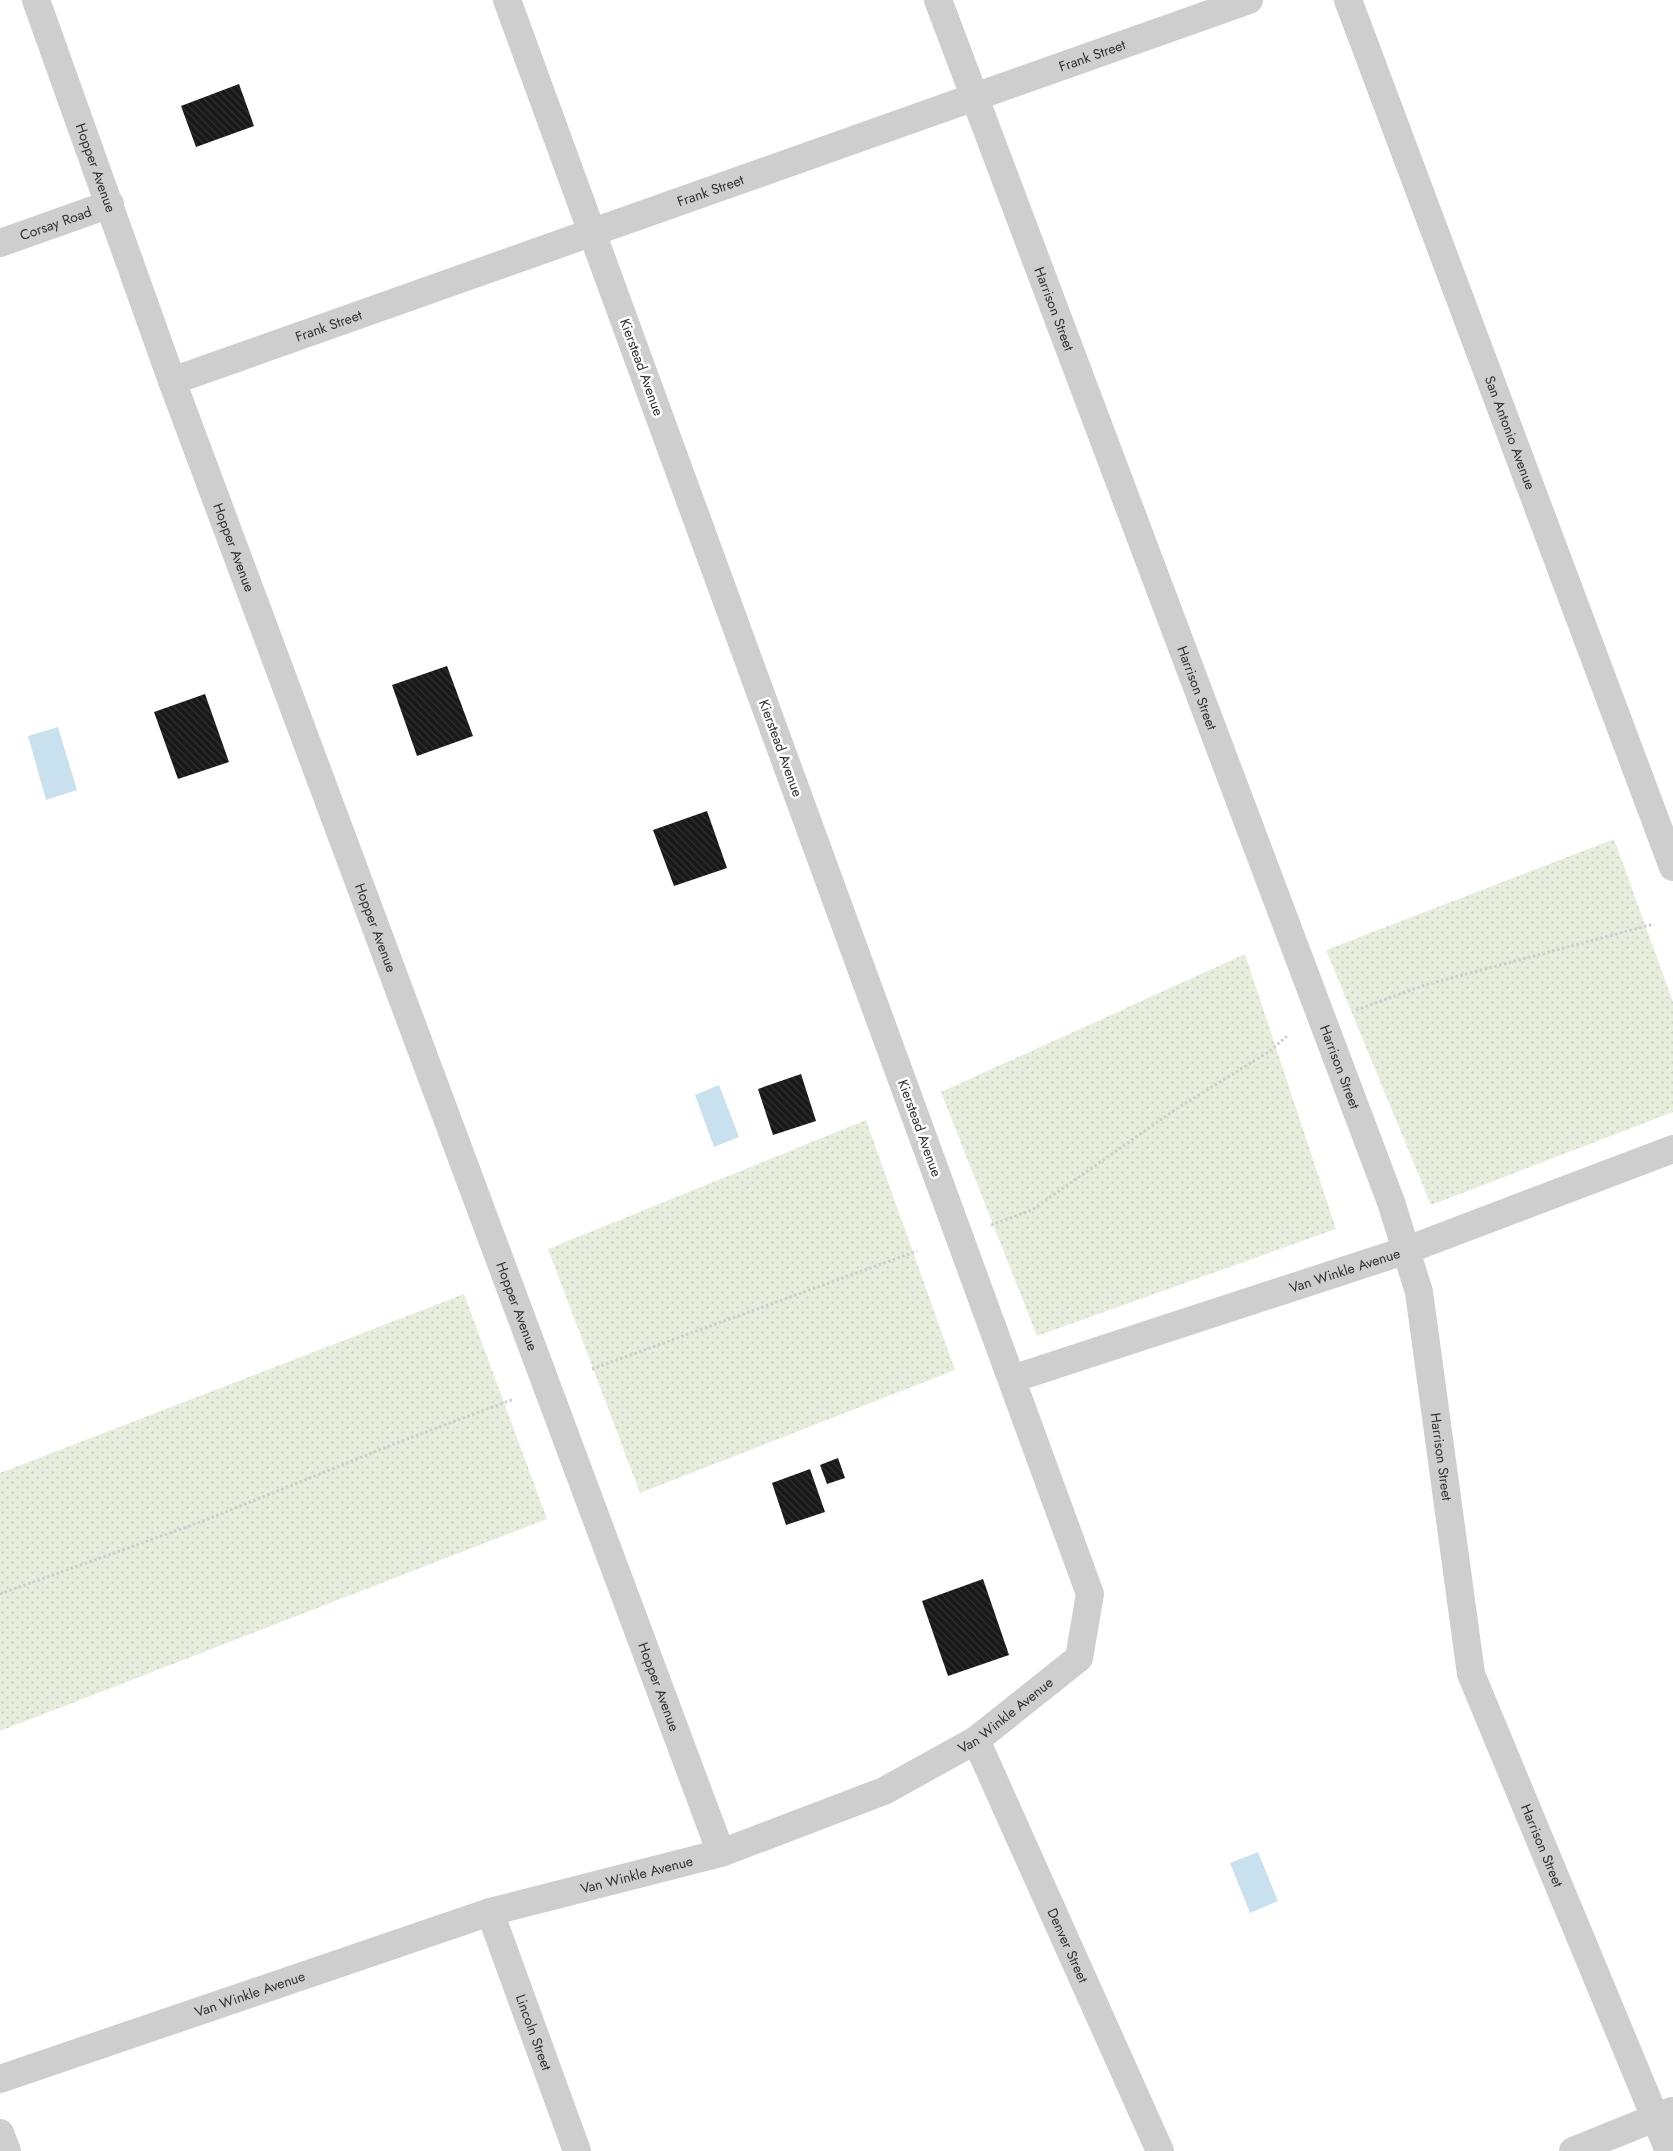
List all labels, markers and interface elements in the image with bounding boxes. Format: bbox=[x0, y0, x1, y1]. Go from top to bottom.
street label: Frank Street bbox=[1056, 34, 1129, 77]
street label: Hopper Avenue bbox=[71, 120, 121, 215]
street label: Frank Street bbox=[674, 169, 747, 212]
street label: Corsay Road bbox=[17, 201, 94, 245]
street label: Harrison Street bbox=[1029, 264, 1080, 354]
street label: Frank Street bbox=[292, 304, 365, 347]
street label: Kierstead Avenue bbox=[615, 316, 669, 418]
street label: San Antonio Avenue bbox=[1480, 373, 1541, 492]
street label: Hopper Avenue bbox=[208, 500, 260, 595]
street label: Harrison Street bbox=[1172, 643, 1222, 733]
street label: Kierstead Avenue bbox=[754, 697, 808, 799]
street label: Hopper Avenue bbox=[350, 880, 402, 975]
street label: Harrison Street bbox=[1315, 1022, 1365, 1112]
street label: Kierstead Avenue bbox=[893, 1077, 947, 1179]
street label: Van Winkle Avenue bbox=[1287, 1243, 1403, 1298]
street label: Hopper Avenue bbox=[491, 1259, 543, 1354]
street label: Harrison Street bbox=[1426, 1412, 1457, 1502]
street label: Hopper Avenue bbox=[633, 1639, 685, 1734]
street label: Van Winkle Avenue bbox=[954, 1672, 1057, 1758]
street label: Harrison Street bbox=[1516, 1801, 1569, 1891]
street label: Van Winkle Avenue bbox=[578, 1851, 695, 1899]
street label: Denver Street bbox=[1043, 1905, 1094, 1986]
street label: Van Winkle Avenue bbox=[192, 1966, 308, 2022]
street label: Lincoln Street bbox=[511, 1991, 557, 2074]

